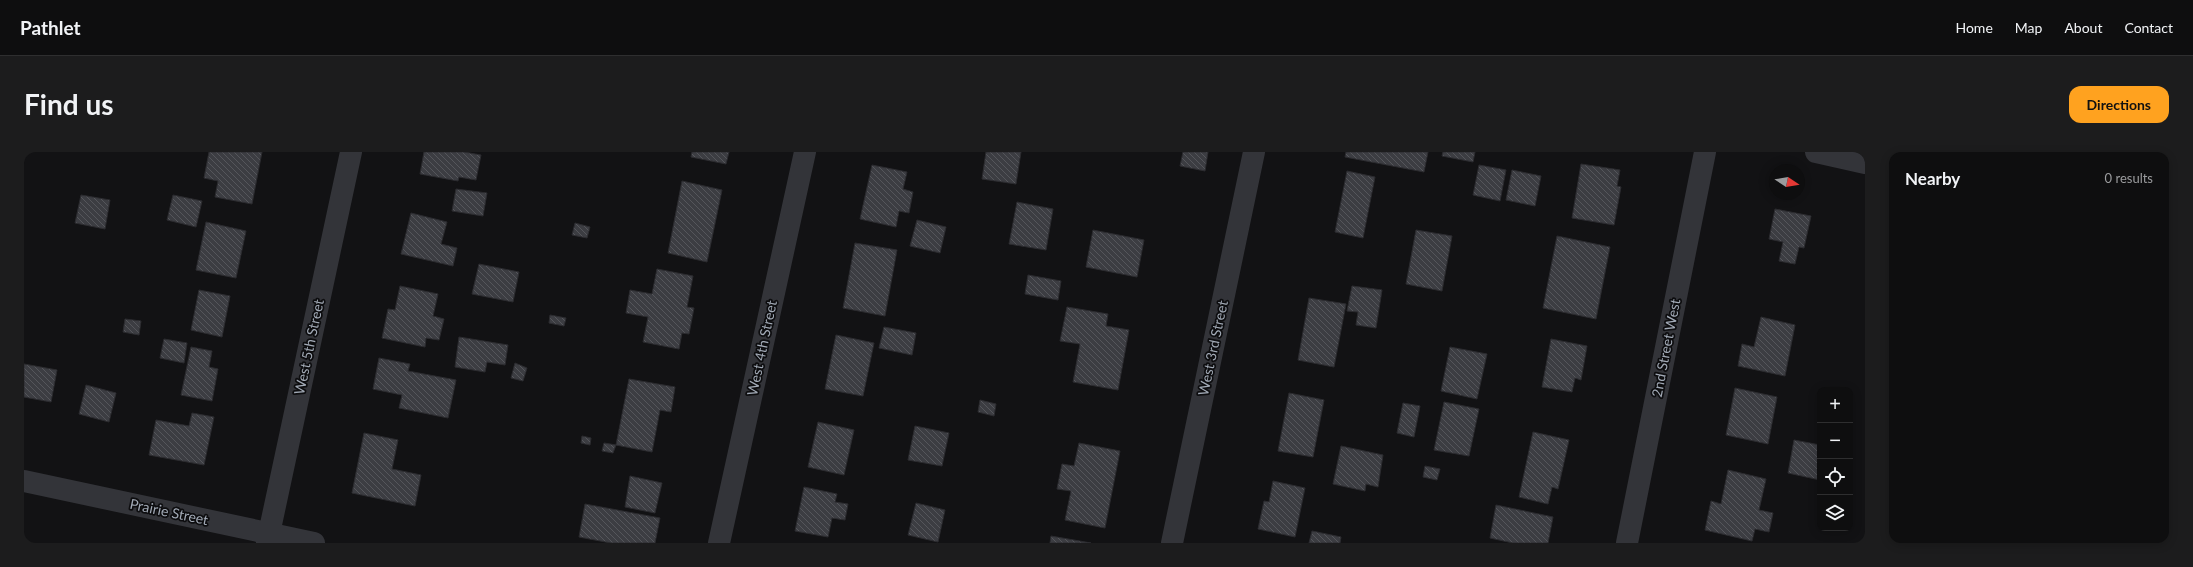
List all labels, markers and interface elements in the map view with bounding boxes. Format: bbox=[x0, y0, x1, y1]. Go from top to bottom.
text: Pathlet bbox=[20, 16, 81, 39]
text: Home bbox=[1955, 19, 1993, 36]
text: Map bbox=[2015, 19, 2042, 36]
text: About bbox=[2064, 19, 2102, 36]
text: Contact bbox=[2124, 19, 2173, 36]
button: Directions bbox=[2069, 86, 2169, 123]
text: Find us bbox=[24, 87, 114, 121]
north arrow bbox=[1769, 164, 1805, 200]
text: Nearby bbox=[1905, 168, 1960, 189]
text: 0 results bbox=[2105, 170, 2153, 186]
street label: 2nd Street West bbox=[1648, 297, 1683, 399]
street label: West 5th Street bbox=[290, 298, 327, 396]
street label: West 4th Street bbox=[743, 299, 780, 397]
street label: West 3rd Street bbox=[1194, 299, 1231, 397]
map controls bbox=[1817, 387, 1853, 531]
button: + bbox=[1817, 387, 1853, 423]
button: − bbox=[1817, 423, 1853, 459]
button: locate bbox=[1817, 459, 1853, 495]
street label: Prairie Street bbox=[128, 495, 210, 528]
button: layers bbox=[1817, 495, 1853, 531]

